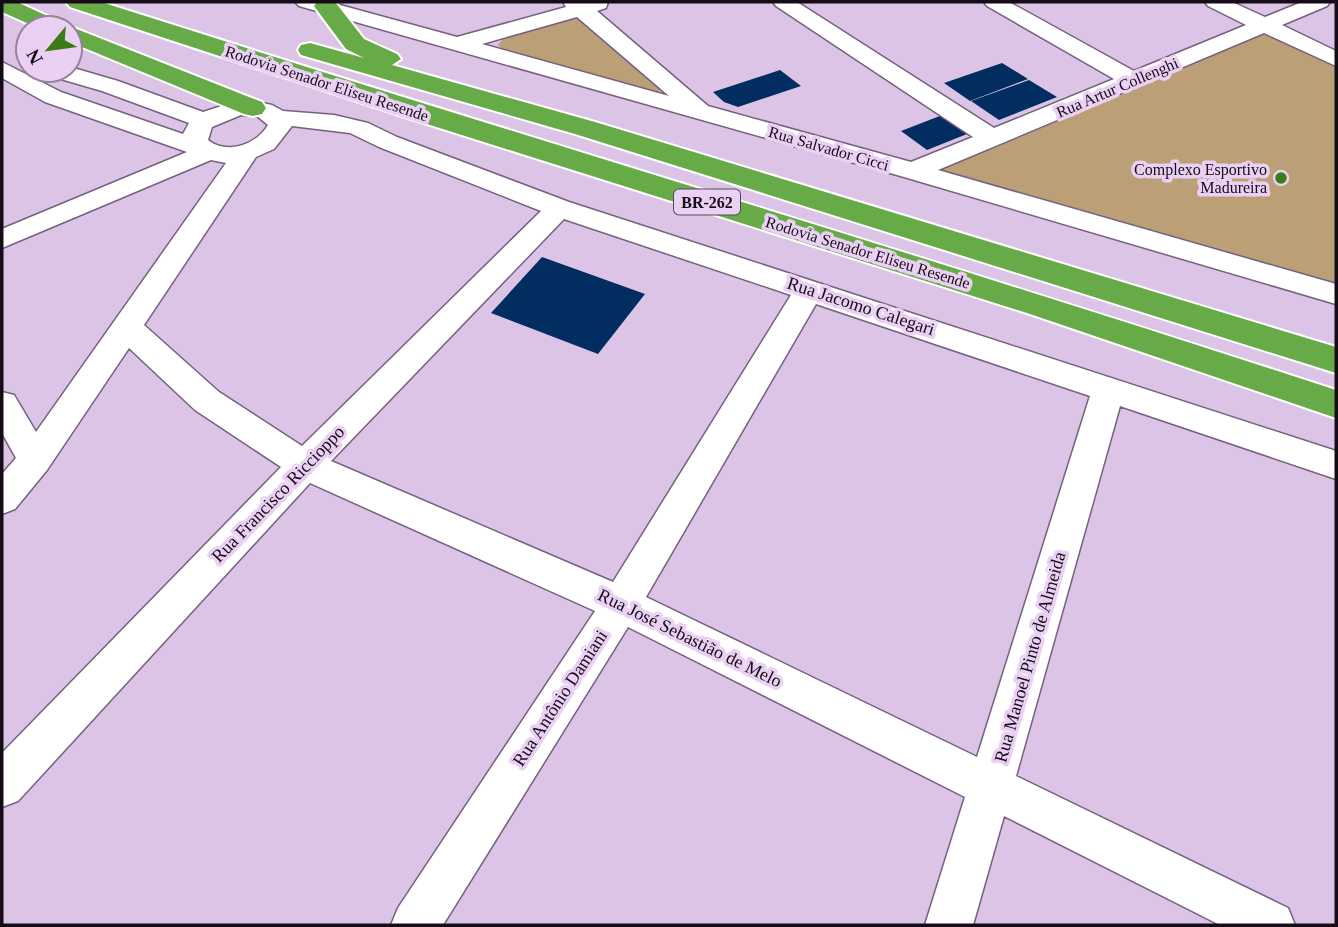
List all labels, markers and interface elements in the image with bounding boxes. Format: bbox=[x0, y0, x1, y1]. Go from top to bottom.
north arrow bbox=[14, 14, 84, 84]
street label: Rodovia Senador Eliseu Resende bbox=[223, 43, 431, 124]
text: N bbox=[22, 46, 47, 68]
street label: Rua Artur Collenghi bbox=[1054, 54, 1182, 122]
street label: Rua Salvador Cicci bbox=[767, 123, 892, 174]
place label: Complexo Esportivo Madureira bbox=[1134, 161, 1267, 196]
marker: Complexo Esportivo Madureira bbox=[1273, 170, 1289, 186]
road number: BR-262 bbox=[674, 190, 740, 214]
street label: Rodovia Senador Eliseu Resende bbox=[764, 213, 972, 292]
street label: Rua Jacomo Calegari bbox=[785, 273, 937, 339]
street label: Rua Francisco Riccioppo bbox=[208, 422, 348, 566]
street label: Rua Manoel Pinto de Almeida bbox=[990, 549, 1070, 765]
street label: Rua José Sebastião de Melo bbox=[595, 585, 785, 691]
street label: Rua Antônio Damiani bbox=[509, 626, 611, 770]

